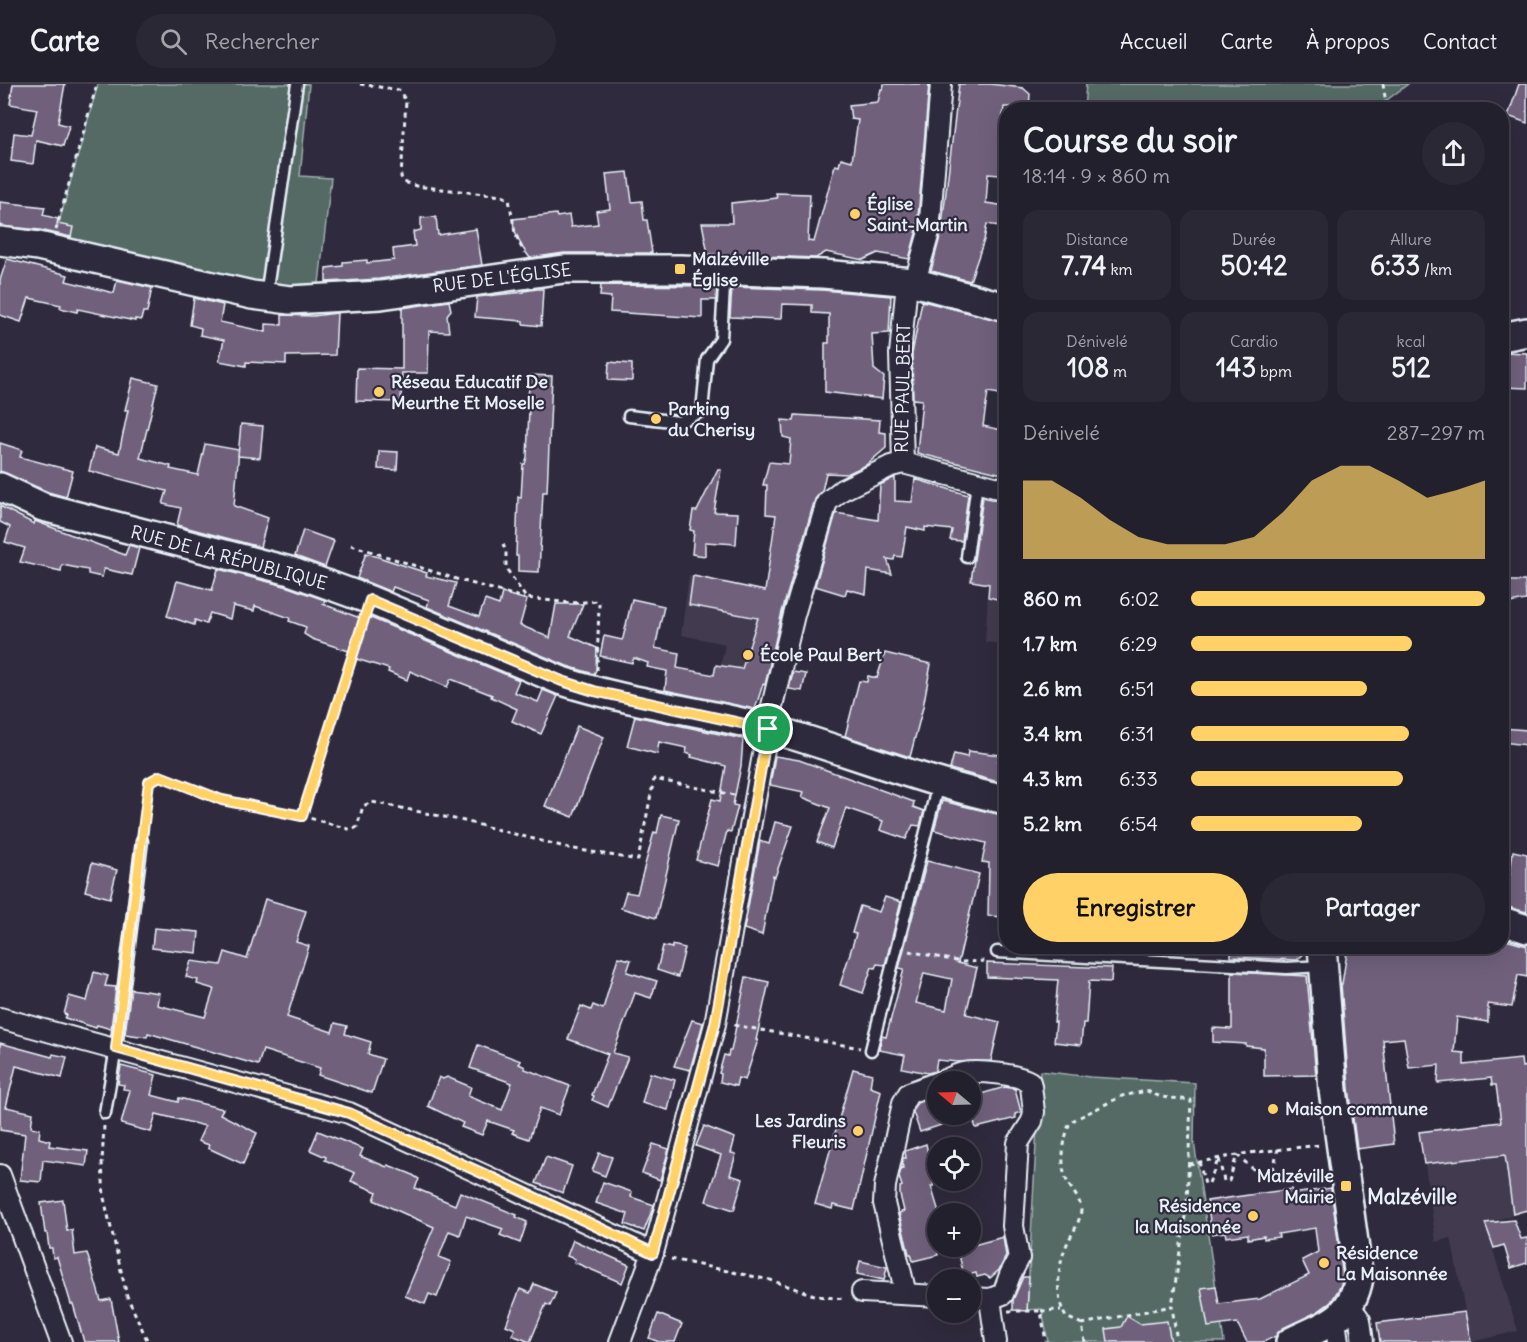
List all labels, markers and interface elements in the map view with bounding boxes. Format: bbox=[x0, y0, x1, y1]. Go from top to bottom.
search box bbox=[136, 14, 556, 68]
text: Carte bbox=[30, 23, 100, 59]
icon: search bbox=[157, 25, 190, 58]
text: Rechercher bbox=[205, 27, 320, 55]
text: Accueil bbox=[1120, 28, 1188, 55]
text: Carte bbox=[1221, 28, 1273, 55]
text: À propos bbox=[1306, 28, 1390, 55]
text: Contact bbox=[1423, 28, 1497, 55]
text: Course du soir bbox=[1023, 119, 1237, 161]
button: share bbox=[1422, 122, 1485, 185]
text: 18:14 · 9 × 860 m bbox=[1023, 163, 1170, 188]
place label: Église Saint-Martin bbox=[867, 192, 968, 236]
marker: Église Saint-Martin bbox=[848, 207, 862, 221]
text: Distance bbox=[1066, 229, 1128, 249]
text: Durée bbox=[1232, 229, 1276, 249]
text: Allure bbox=[1390, 229, 1432, 249]
place label: Malzéville Église bbox=[692, 247, 770, 291]
text: 7.74 bbox=[1061, 249, 1107, 282]
text: 50:42 bbox=[1220, 249, 1288, 282]
text: 6:33 bbox=[1370, 249, 1420, 282]
street label: RUE DE L'ÉGLISE bbox=[431, 258, 573, 297]
text: km bbox=[1107, 259, 1133, 279]
text: /km bbox=[1420, 259, 1452, 279]
marker: Malzéville Église bbox=[673, 262, 687, 276]
street label: RUE PAUL BERT bbox=[890, 323, 915, 453]
text: Dénivelé bbox=[1066, 331, 1128, 351]
text: Cardio bbox=[1230, 331, 1278, 351]
text: kcal bbox=[1397, 331, 1425, 351]
text: 108 bbox=[1067, 351, 1109, 384]
text: 143 bbox=[1216, 351, 1256, 384]
text: 512 bbox=[1391, 351, 1431, 384]
text: m bbox=[1109, 361, 1127, 381]
text: bpm bbox=[1256, 361, 1292, 381]
place label: Réseau Educatif De Meurthe Et Moselle bbox=[391, 370, 548, 414]
marker: Réseau Educatif De Meurthe Et Moselle bbox=[372, 385, 386, 399]
place label: Parking du Cherisy bbox=[668, 397, 755, 441]
marker: Parking du Cherisy bbox=[649, 412, 663, 426]
text: Dénivelé bbox=[1023, 420, 1100, 445]
text: 287–297 m bbox=[1387, 420, 1485, 445]
street label: RUE DE LA RÉPUBLIQUE bbox=[128, 520, 330, 595]
text: 860 m bbox=[1023, 586, 1082, 611]
text: 6:02 bbox=[1119, 586, 1159, 611]
text: 1.7 km bbox=[1023, 631, 1077, 656]
text: 6:29 bbox=[1119, 631, 1158, 656]
place label: École Paul Bert bbox=[760, 643, 883, 666]
marker: École Paul Bert bbox=[741, 648, 755, 662]
text: 2.6 km bbox=[1023, 676, 1082, 701]
text: 6:51 bbox=[1119, 676, 1155, 701]
pin bbox=[742, 703, 793, 754]
icon: arrive bbox=[751, 712, 784, 745]
text: 3.4 km bbox=[1023, 721, 1082, 746]
text: 6:31 bbox=[1119, 721, 1154, 746]
text: 4.3 km bbox=[1023, 766, 1083, 791]
text: 6:33 bbox=[1119, 766, 1158, 791]
text: 5.2 km bbox=[1023, 811, 1082, 836]
text: 6:54 bbox=[1119, 811, 1158, 836]
button: Enregistrer bbox=[1023, 873, 1248, 942]
button: Partager bbox=[1260, 873, 1485, 942]
north arrow bbox=[927, 1071, 981, 1125]
map controls bbox=[927, 1071, 981, 1323]
place label: Maison commune bbox=[1285, 1097, 1428, 1120]
marker: Maison commune bbox=[1266, 1102, 1280, 1116]
place label: Les Jardins Fleuris bbox=[755, 1109, 846, 1153]
marker: Les Jardins Fleuris bbox=[851, 1124, 865, 1138]
button: locate bbox=[927, 1137, 981, 1191]
place label: Malzéville Mairie bbox=[1257, 1164, 1334, 1208]
marker: Malzéville Mairie bbox=[1339, 1179, 1353, 1193]
district label: Malzéville bbox=[1367, 1183, 1457, 1210]
place label: Résidence la Maisonnée bbox=[1135, 1194, 1241, 1238]
button: + bbox=[927, 1203, 981, 1257]
marker: Résidence la Maisonnée bbox=[1246, 1209, 1260, 1223]
place label: Résidence La Maisonnée bbox=[1336, 1241, 1448, 1285]
marker: Résidence La Maisonnée bbox=[1317, 1256, 1331, 1270]
button: − bbox=[927, 1269, 981, 1323]

